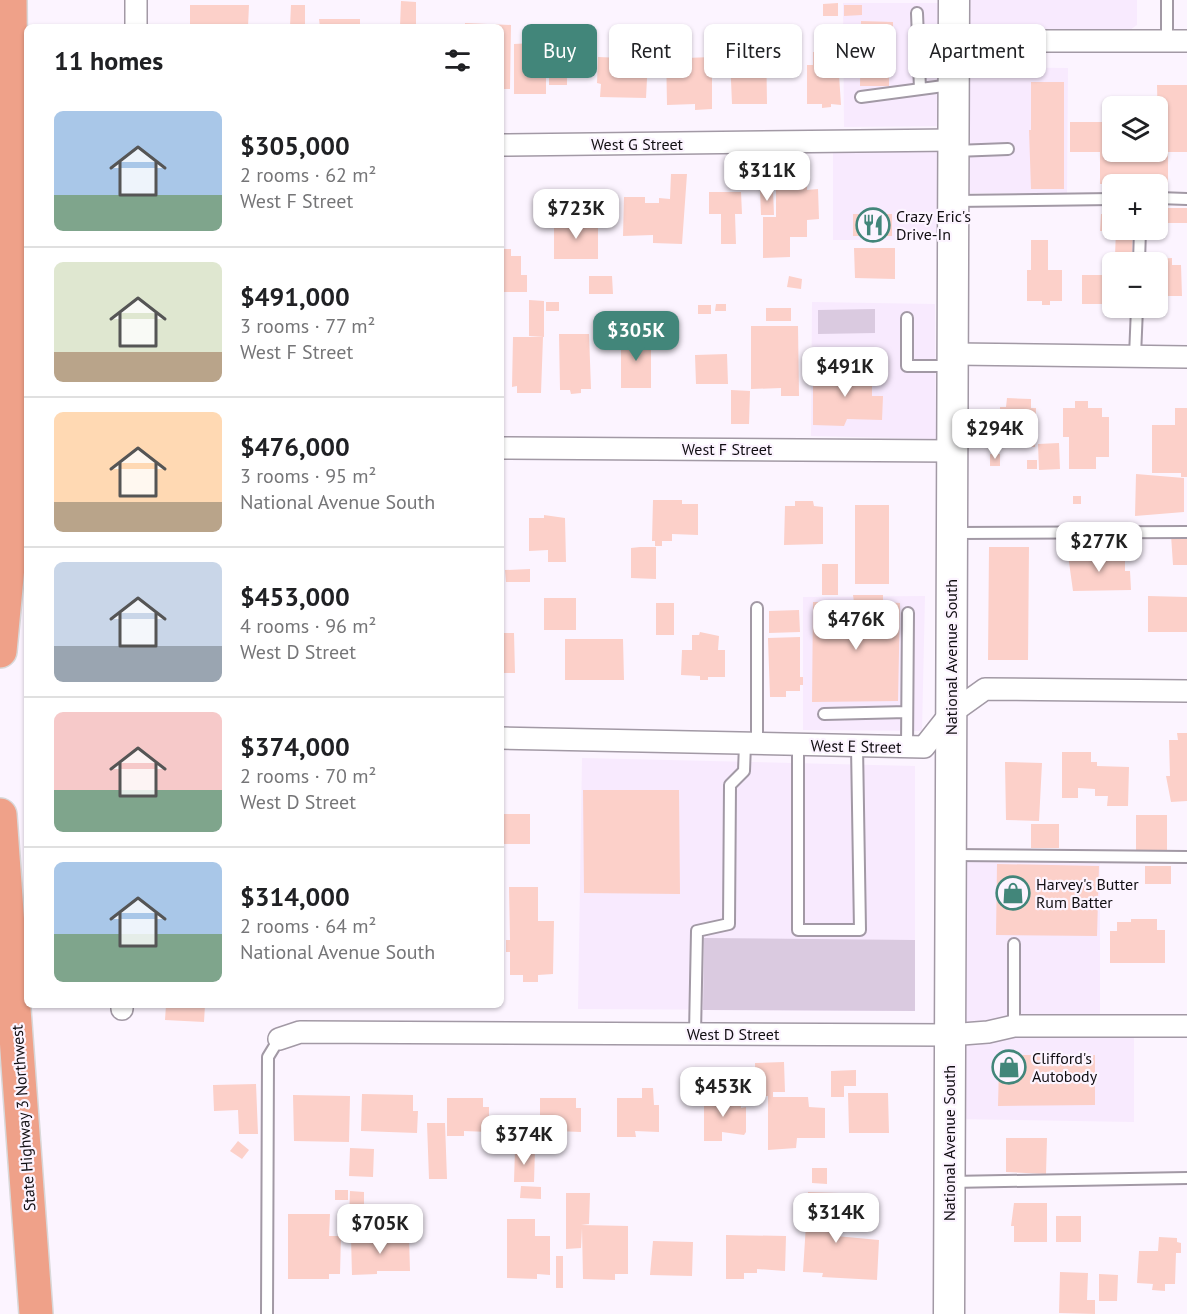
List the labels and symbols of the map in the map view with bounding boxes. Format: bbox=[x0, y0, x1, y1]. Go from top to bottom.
street label: West G Street bbox=[591, 134, 684, 154]
pin: $311K bbox=[725, 151, 809, 202]
pin: $723K bbox=[534, 189, 618, 240]
place label: Crazy Eric's Drive-In bbox=[896, 206, 971, 244]
restaurant icon: Crazy Eric's Drive-In bbox=[855, 207, 891, 243]
pin: $305K bbox=[594, 311, 678, 362]
pin: $491K bbox=[803, 347, 887, 398]
pin: $294K bbox=[953, 409, 1037, 460]
street label: West F Street bbox=[682, 439, 773, 459]
pin: $277K bbox=[1057, 522, 1141, 573]
street label: National Avenue South bbox=[941, 579, 961, 735]
pin: $476K bbox=[814, 600, 898, 651]
street label: West E Street bbox=[810, 735, 902, 757]
place label: Harvey's Butter Rum Batter bbox=[1036, 874, 1139, 912]
shop icon: Harvey's Butter Rum Batter bbox=[995, 875, 1031, 911]
street label: State Highway 3 Northwest bbox=[6, 1023, 39, 1212]
street label: West D Street bbox=[687, 1024, 780, 1044]
place label: Clifford's Autobody bbox=[1032, 1048, 1098, 1086]
shop icon: Clifford's Autobody bbox=[991, 1049, 1027, 1085]
street label: National Avenue South bbox=[939, 1065, 959, 1221]
pin: $453K bbox=[681, 1067, 765, 1118]
pin: $374K bbox=[482, 1115, 566, 1166]
pin: $314K bbox=[794, 1193, 878, 1244]
pin: $705K bbox=[338, 1204, 422, 1255]

